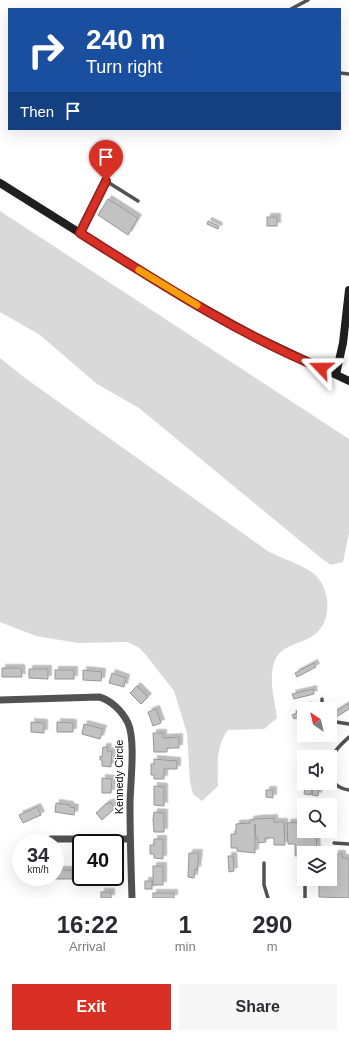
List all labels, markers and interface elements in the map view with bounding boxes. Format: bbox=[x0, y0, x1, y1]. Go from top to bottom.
icon: right bbox=[20, 24, 72, 76]
text: 240 m bbox=[86, 24, 165, 55]
text: Turn right bbox=[86, 57, 162, 77]
icon: arrive bbox=[62, 100, 84, 122]
text: Then bbox=[20, 103, 54, 120]
pin bbox=[89, 140, 123, 181]
icon: arrive bbox=[95, 146, 117, 168]
position arrow bbox=[300, 347, 342, 389]
north arrow bbox=[297, 702, 337, 742]
map controls bbox=[297, 702, 337, 886]
street label: Kennedy Circle bbox=[113, 740, 125, 814]
button: sound bbox=[297, 750, 337, 790]
button: search bbox=[297, 798, 337, 838]
speed limit sign: 40 bbox=[72, 834, 124, 886]
text: 34 bbox=[27, 844, 49, 866]
button: layers bbox=[297, 846, 337, 886]
text: km/h bbox=[27, 864, 49, 875]
text: 16:22 bbox=[57, 911, 118, 938]
text: 1 bbox=[178, 911, 192, 938]
text: 290 bbox=[252, 911, 292, 938]
text: Arrival bbox=[69, 939, 106, 954]
text: min bbox=[175, 939, 196, 954]
text: m bbox=[267, 939, 278, 954]
button: Exit bbox=[12, 984, 171, 1030]
button: Share bbox=[179, 984, 337, 1030]

